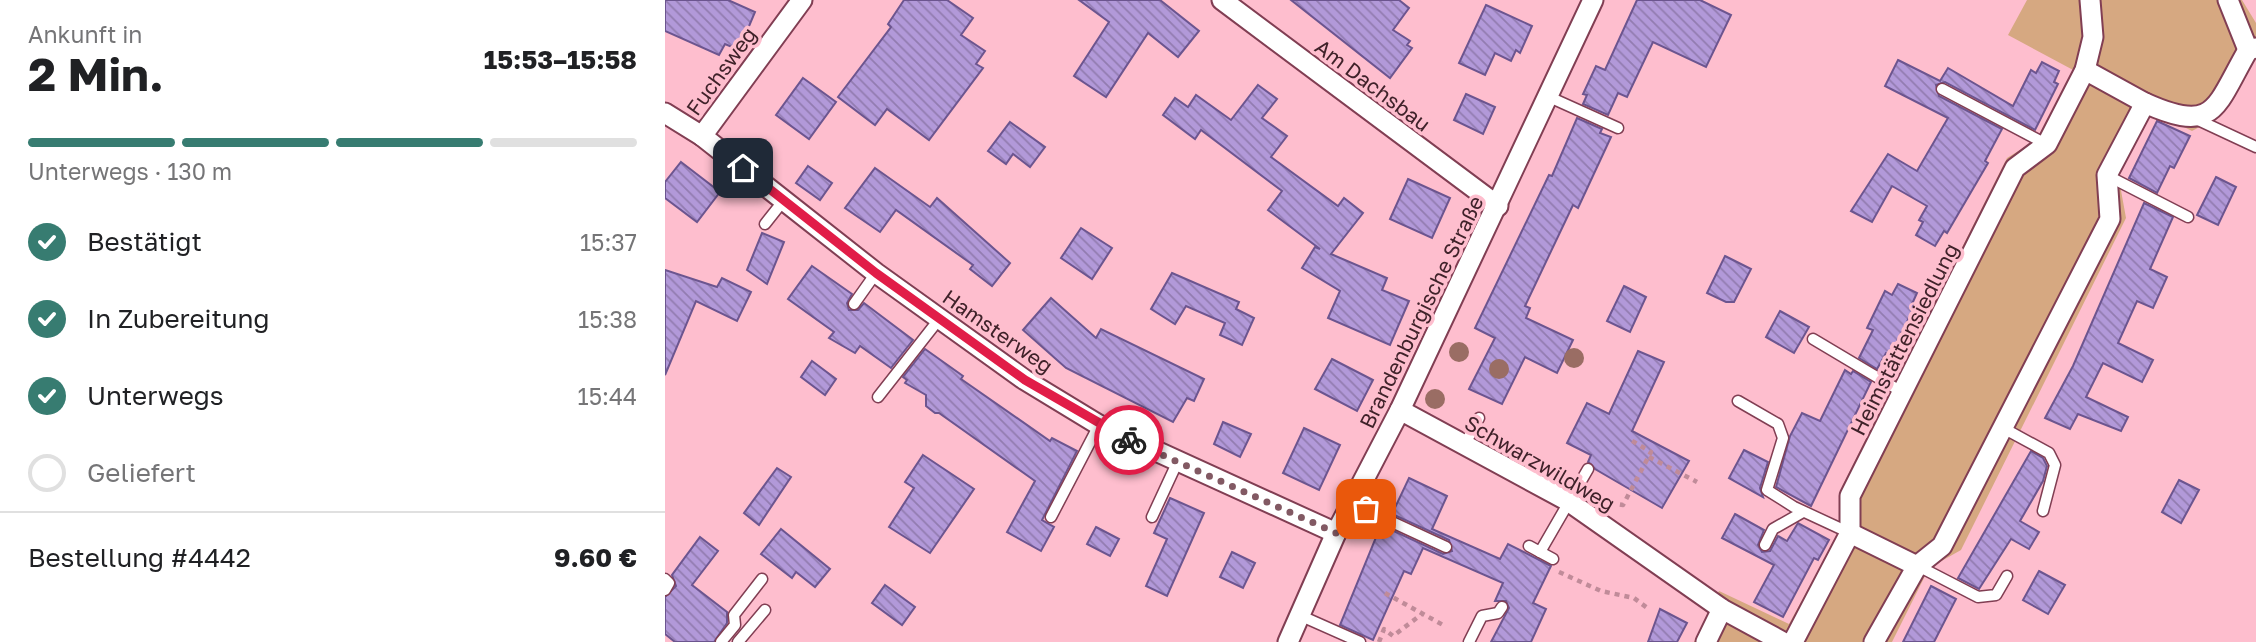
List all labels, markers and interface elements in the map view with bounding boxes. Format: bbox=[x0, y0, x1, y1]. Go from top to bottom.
text: Ankunft in bbox=[28, 20, 143, 48]
street label: Fuchsweg bbox=[680, 22, 762, 120]
street label: Am Dachsbau bbox=[1310, 33, 1436, 137]
text: 15:53–15:58 bbox=[484, 44, 637, 75]
text: 2 Min. bbox=[28, 46, 164, 101]
pin bbox=[713, 138, 773, 198]
icon: home bbox=[724, 149, 762, 187]
text: Unterwegs · 130 m bbox=[28, 157, 232, 185]
street label: Brandenburgische Straße bbox=[1353, 191, 1489, 433]
icon: check bbox=[28, 223, 66, 261]
text: Bestätigt bbox=[87, 226, 202, 257]
text: 15:37 bbox=[580, 228, 637, 256]
street label: Heimstättensiedlung bbox=[1844, 238, 1964, 440]
street label: Hamsterweg bbox=[938, 283, 1058, 379]
icon: check bbox=[28, 300, 66, 338]
text: In Zubereitung bbox=[87, 303, 270, 334]
text: 15:38 bbox=[578, 305, 637, 333]
icon: check bbox=[28, 377, 66, 415]
text: Unterwegs bbox=[87, 380, 224, 411]
text: 15:44 bbox=[578, 382, 637, 410]
courier bbox=[1094, 405, 1164, 475]
street label: Schwarzwildweg bbox=[1460, 409, 1620, 517]
icon: bike bbox=[1110, 421, 1148, 459]
text: Geliefert bbox=[87, 457, 196, 488]
pin bbox=[1336, 479, 1396, 539]
icon: bag bbox=[1347, 490, 1385, 528]
text: Bestellung #4442 bbox=[28, 542, 251, 573]
text: 9.60 € bbox=[554, 542, 637, 573]

